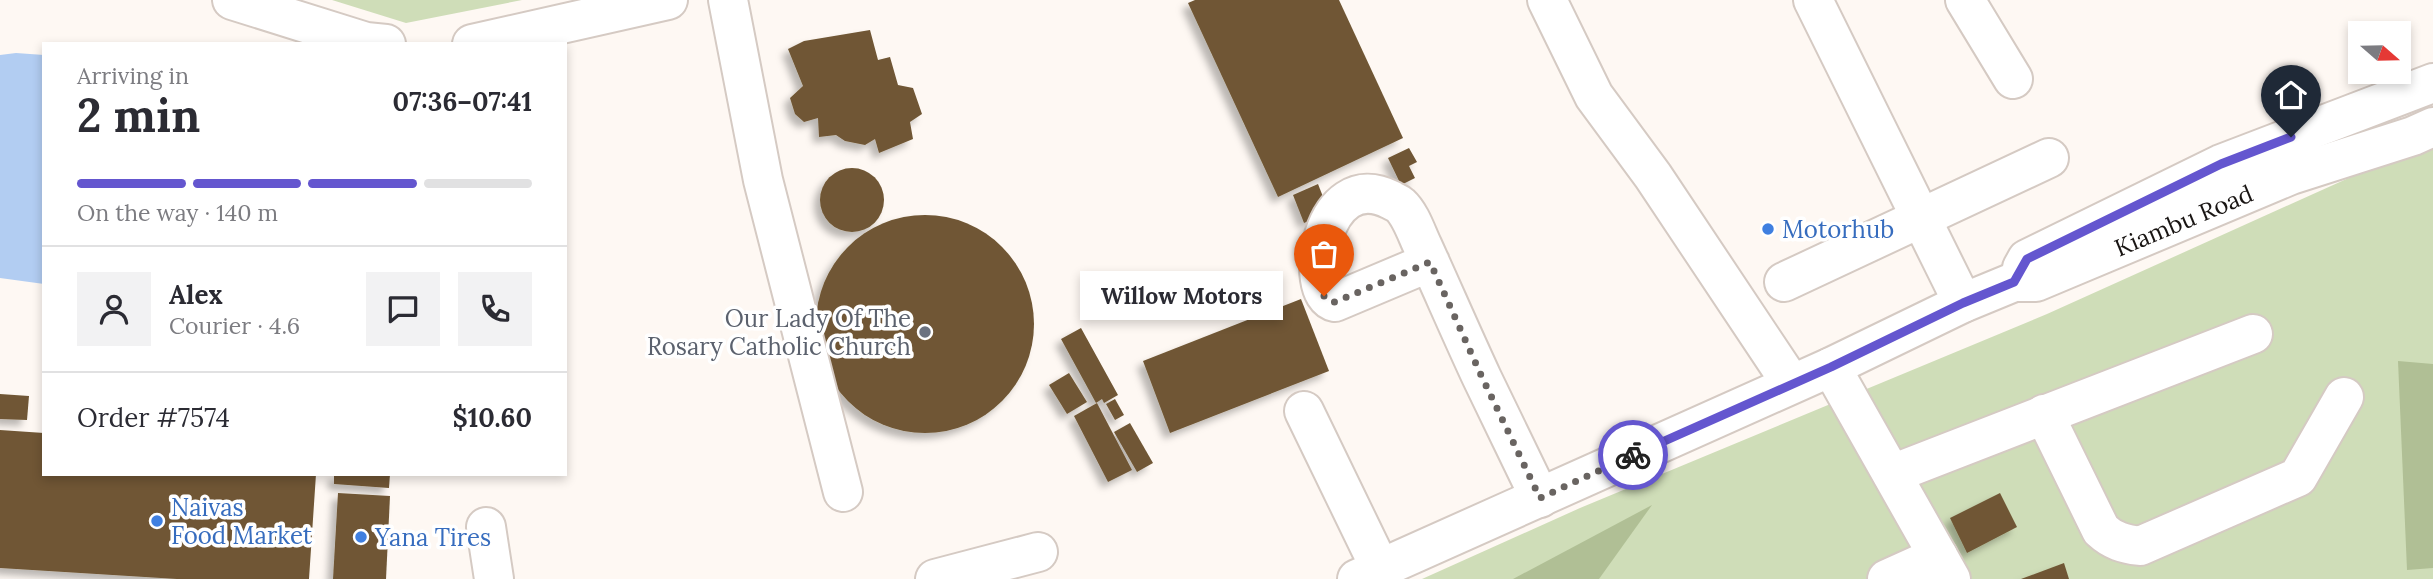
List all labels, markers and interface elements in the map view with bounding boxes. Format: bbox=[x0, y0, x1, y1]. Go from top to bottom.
north arrow bbox=[2348, 21, 2412, 84]
map controls bbox=[2348, 21, 2411, 84]
text: Arriving in bbox=[77, 61, 189, 90]
pin bbox=[2261, 65, 2321, 137]
icon: home bbox=[2272, 76, 2310, 114]
text: 07:36–07:41 bbox=[393, 85, 532, 118]
text: 2 min bbox=[77, 86, 200, 145]
street label: Kiambu Road bbox=[2110, 177, 2257, 263]
text: On the way · 140 m bbox=[77, 198, 278, 227]
place label: Motorhub bbox=[1782, 214, 1894, 245]
marker: Motorhub bbox=[1760, 221, 1776, 237]
pin bbox=[1294, 224, 1354, 296]
icon: bag bbox=[1305, 235, 1343, 273]
button: person bbox=[77, 272, 151, 346]
button: chat bbox=[366, 272, 440, 346]
button: phone bbox=[458, 272, 532, 346]
callout: Willow Motors bbox=[1079, 272, 1282, 320]
text: Alex bbox=[169, 278, 223, 311]
text: Willow Motors bbox=[1101, 281, 1262, 310]
place label: Our Lady Of The Rosary Catholic Church bbox=[647, 303, 911, 362]
text: Courier · 4.6 bbox=[169, 311, 300, 340]
marker: Our Lady Of The Rosary Catholic Church bbox=[917, 324, 933, 340]
text: Order #7574 bbox=[77, 401, 230, 434]
text: $10.60 bbox=[453, 401, 532, 434]
courier bbox=[1598, 420, 1668, 490]
icon: bike bbox=[1614, 436, 1652, 474]
place label: Naivas Food Market bbox=[171, 492, 313, 551]
marker: Naivas Food Market bbox=[149, 513, 165, 529]
place label: Yana Tires bbox=[374, 522, 491, 553]
marker: Yana Tires bbox=[353, 529, 369, 545]

